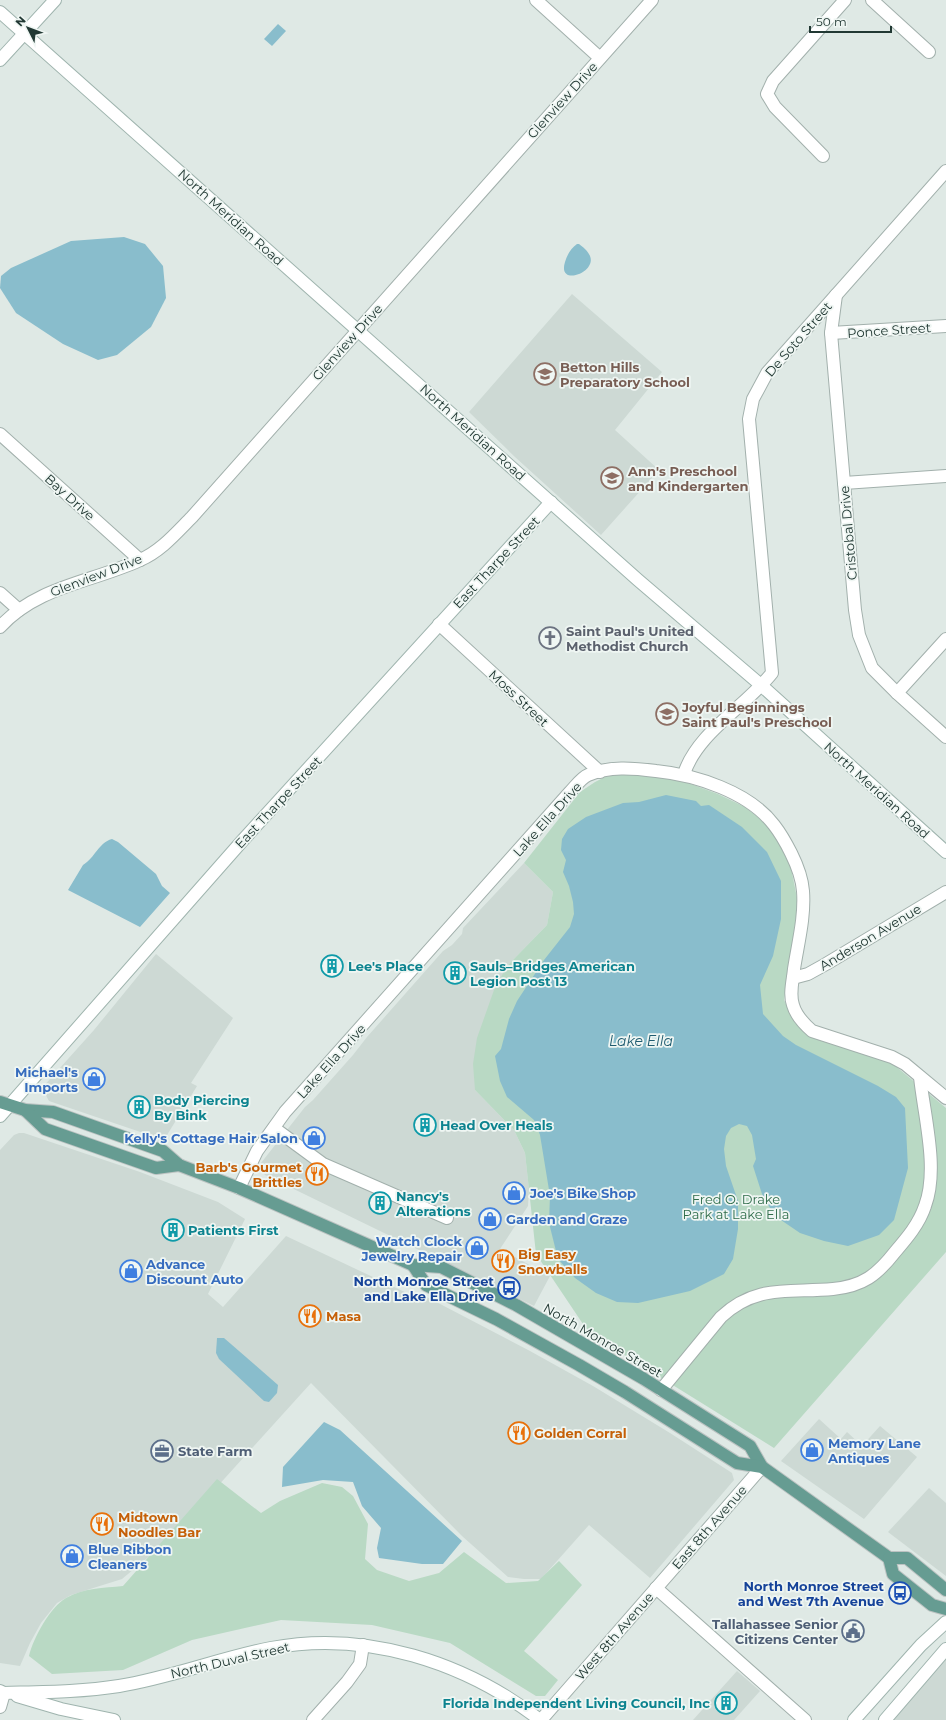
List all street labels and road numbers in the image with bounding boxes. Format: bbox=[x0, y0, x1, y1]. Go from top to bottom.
street label: Glenview Drive bbox=[524, 58, 601, 141]
street label: North Meridian Road bbox=[175, 165, 287, 269]
street label: De Soto Street bbox=[761, 298, 835, 380]
street label: Glenview Drive bbox=[309, 300, 386, 383]
street label: Ponce Street bbox=[847, 319, 931, 341]
street label: North Meridian Road bbox=[417, 380, 529, 484]
street label: Bay Drive bbox=[42, 470, 98, 524]
street label: Cristobal Drive bbox=[836, 485, 860, 581]
street label: East Tharpe Street bbox=[449, 513, 543, 611]
street label: Glenview Drive bbox=[48, 550, 144, 600]
street label: Moss Street bbox=[486, 666, 552, 730]
street label: North Meridian Road bbox=[821, 738, 933, 842]
street label: East Tharpe Street bbox=[231, 753, 325, 851]
street label: Lake Ella Drive bbox=[509, 778, 585, 860]
street label: Anderson Avenue bbox=[816, 900, 924, 974]
street label: Lake Ella Drive bbox=[293, 1020, 369, 1102]
street label: North Monroe Street bbox=[541, 1299, 665, 1381]
street label: East 8th Avenue bbox=[668, 1482, 750, 1572]
street label: West 8th Avenue bbox=[571, 1589, 657, 1683]
street label: North Duval Street bbox=[169, 1639, 291, 1681]

